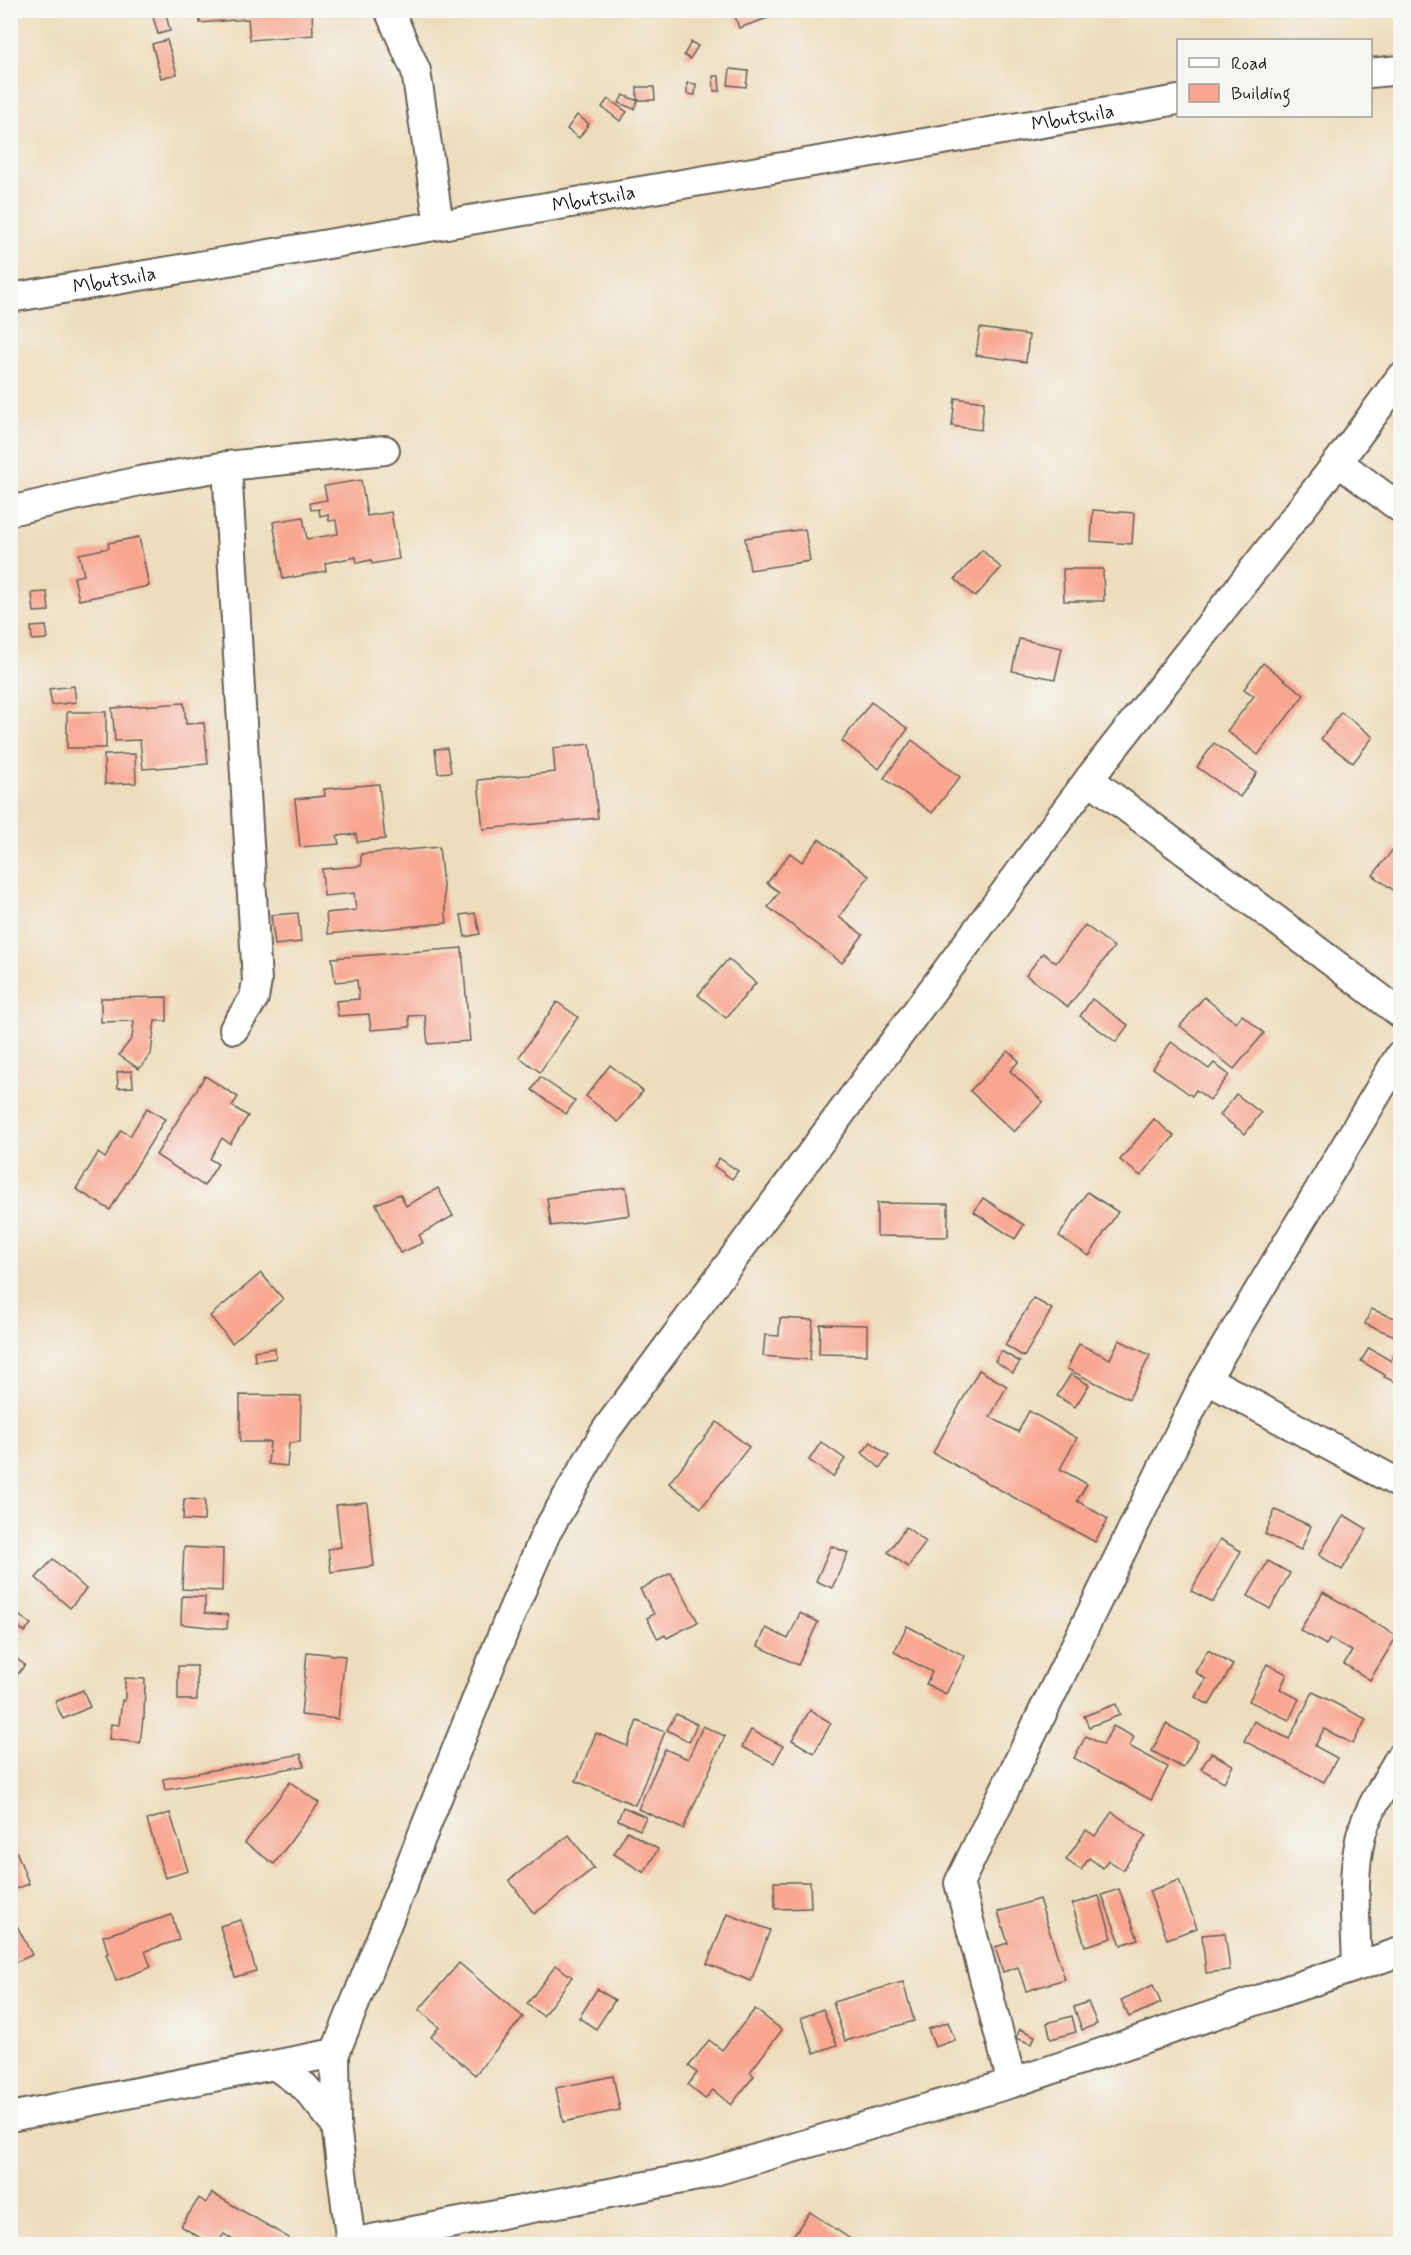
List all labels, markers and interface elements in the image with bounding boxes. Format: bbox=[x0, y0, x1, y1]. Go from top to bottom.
legend bbox=[1177, 39, 1372, 117]
text: Road bbox=[1231, 52, 1267, 76]
text: Building bbox=[1231, 82, 1291, 108]
street label: Mbutshila bbox=[1029, 97, 1117, 138]
street label: Mbutshila bbox=[550, 179, 637, 219]
street label: Mbutshila bbox=[71, 260, 158, 301]

